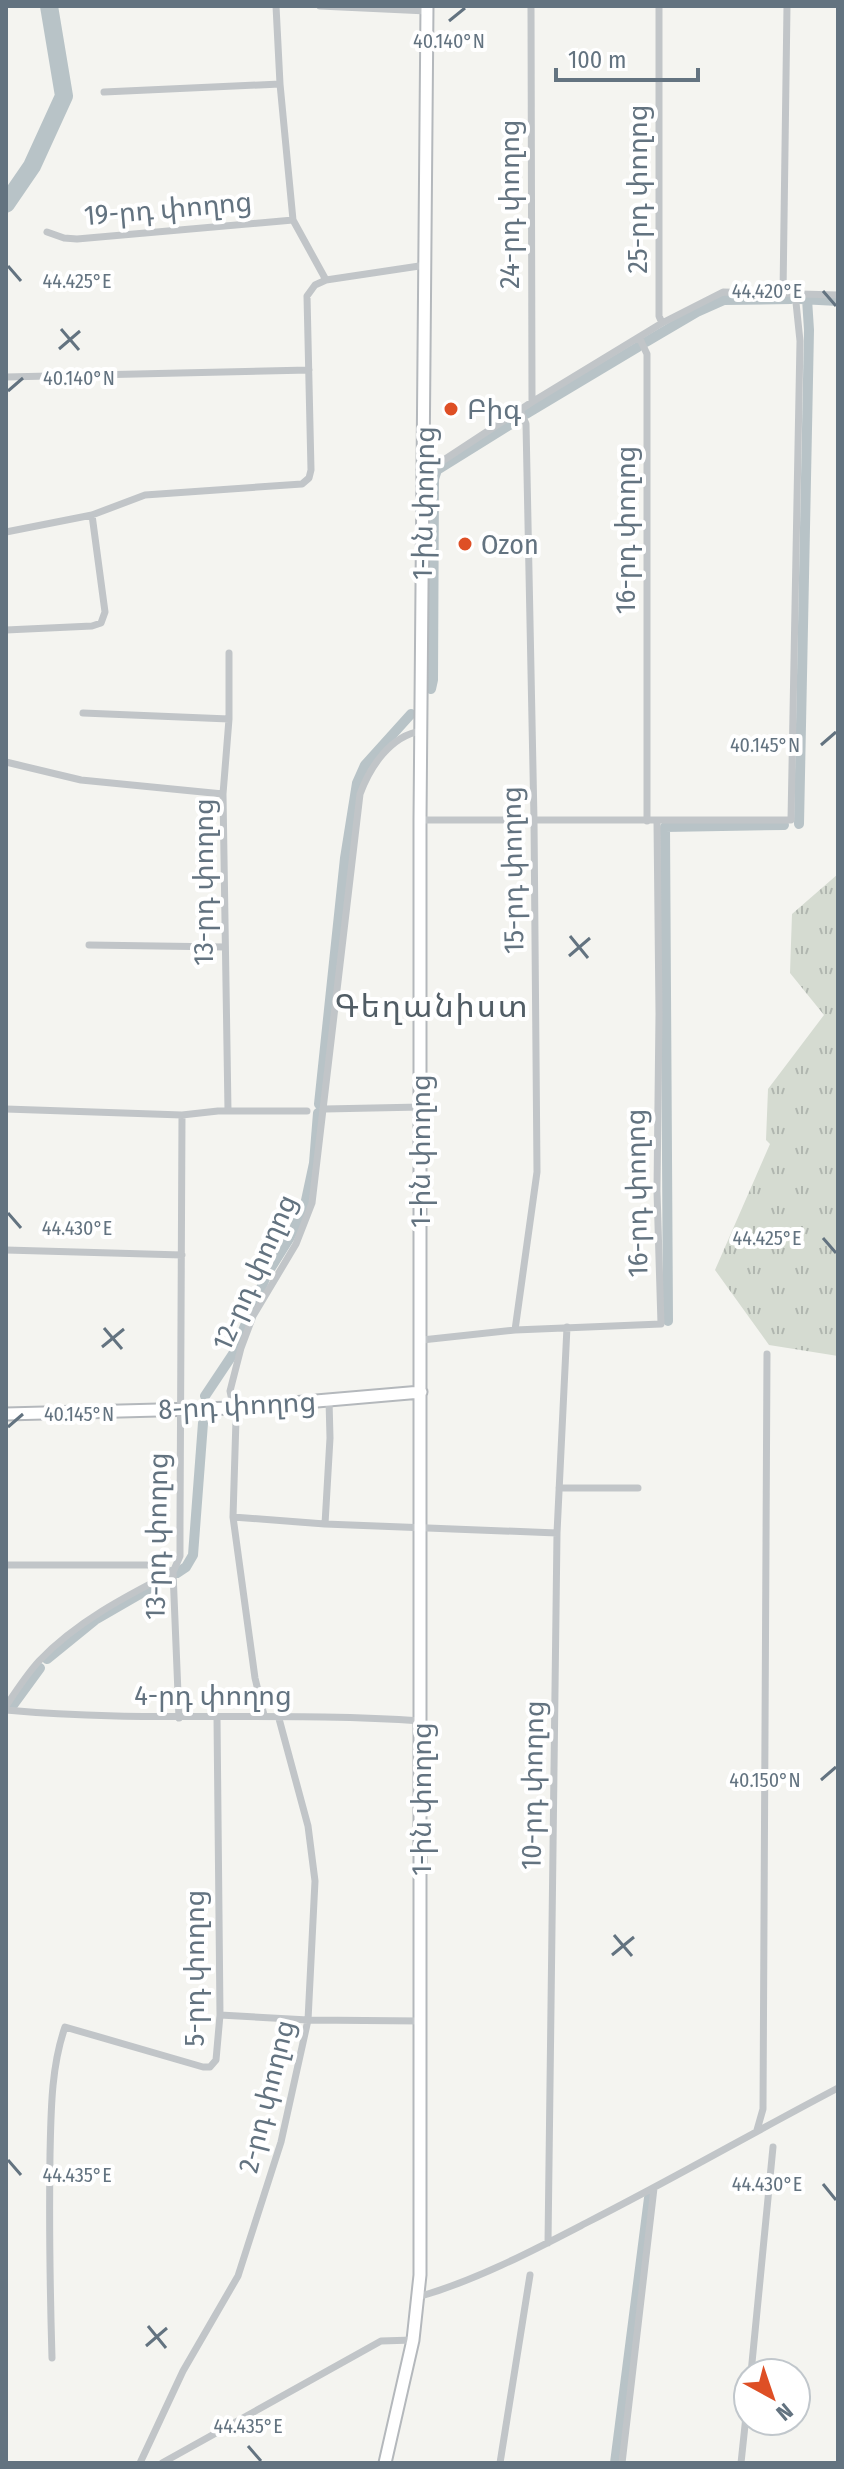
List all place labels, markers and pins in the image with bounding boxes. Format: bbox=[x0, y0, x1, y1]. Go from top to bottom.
place label: Բիգ bbox=[467, 393, 521, 426]
marker: Բիգ bbox=[442, 400, 460, 418]
place label: Ozon bbox=[481, 528, 539, 561]
marker: Ozon bbox=[456, 535, 474, 553]

